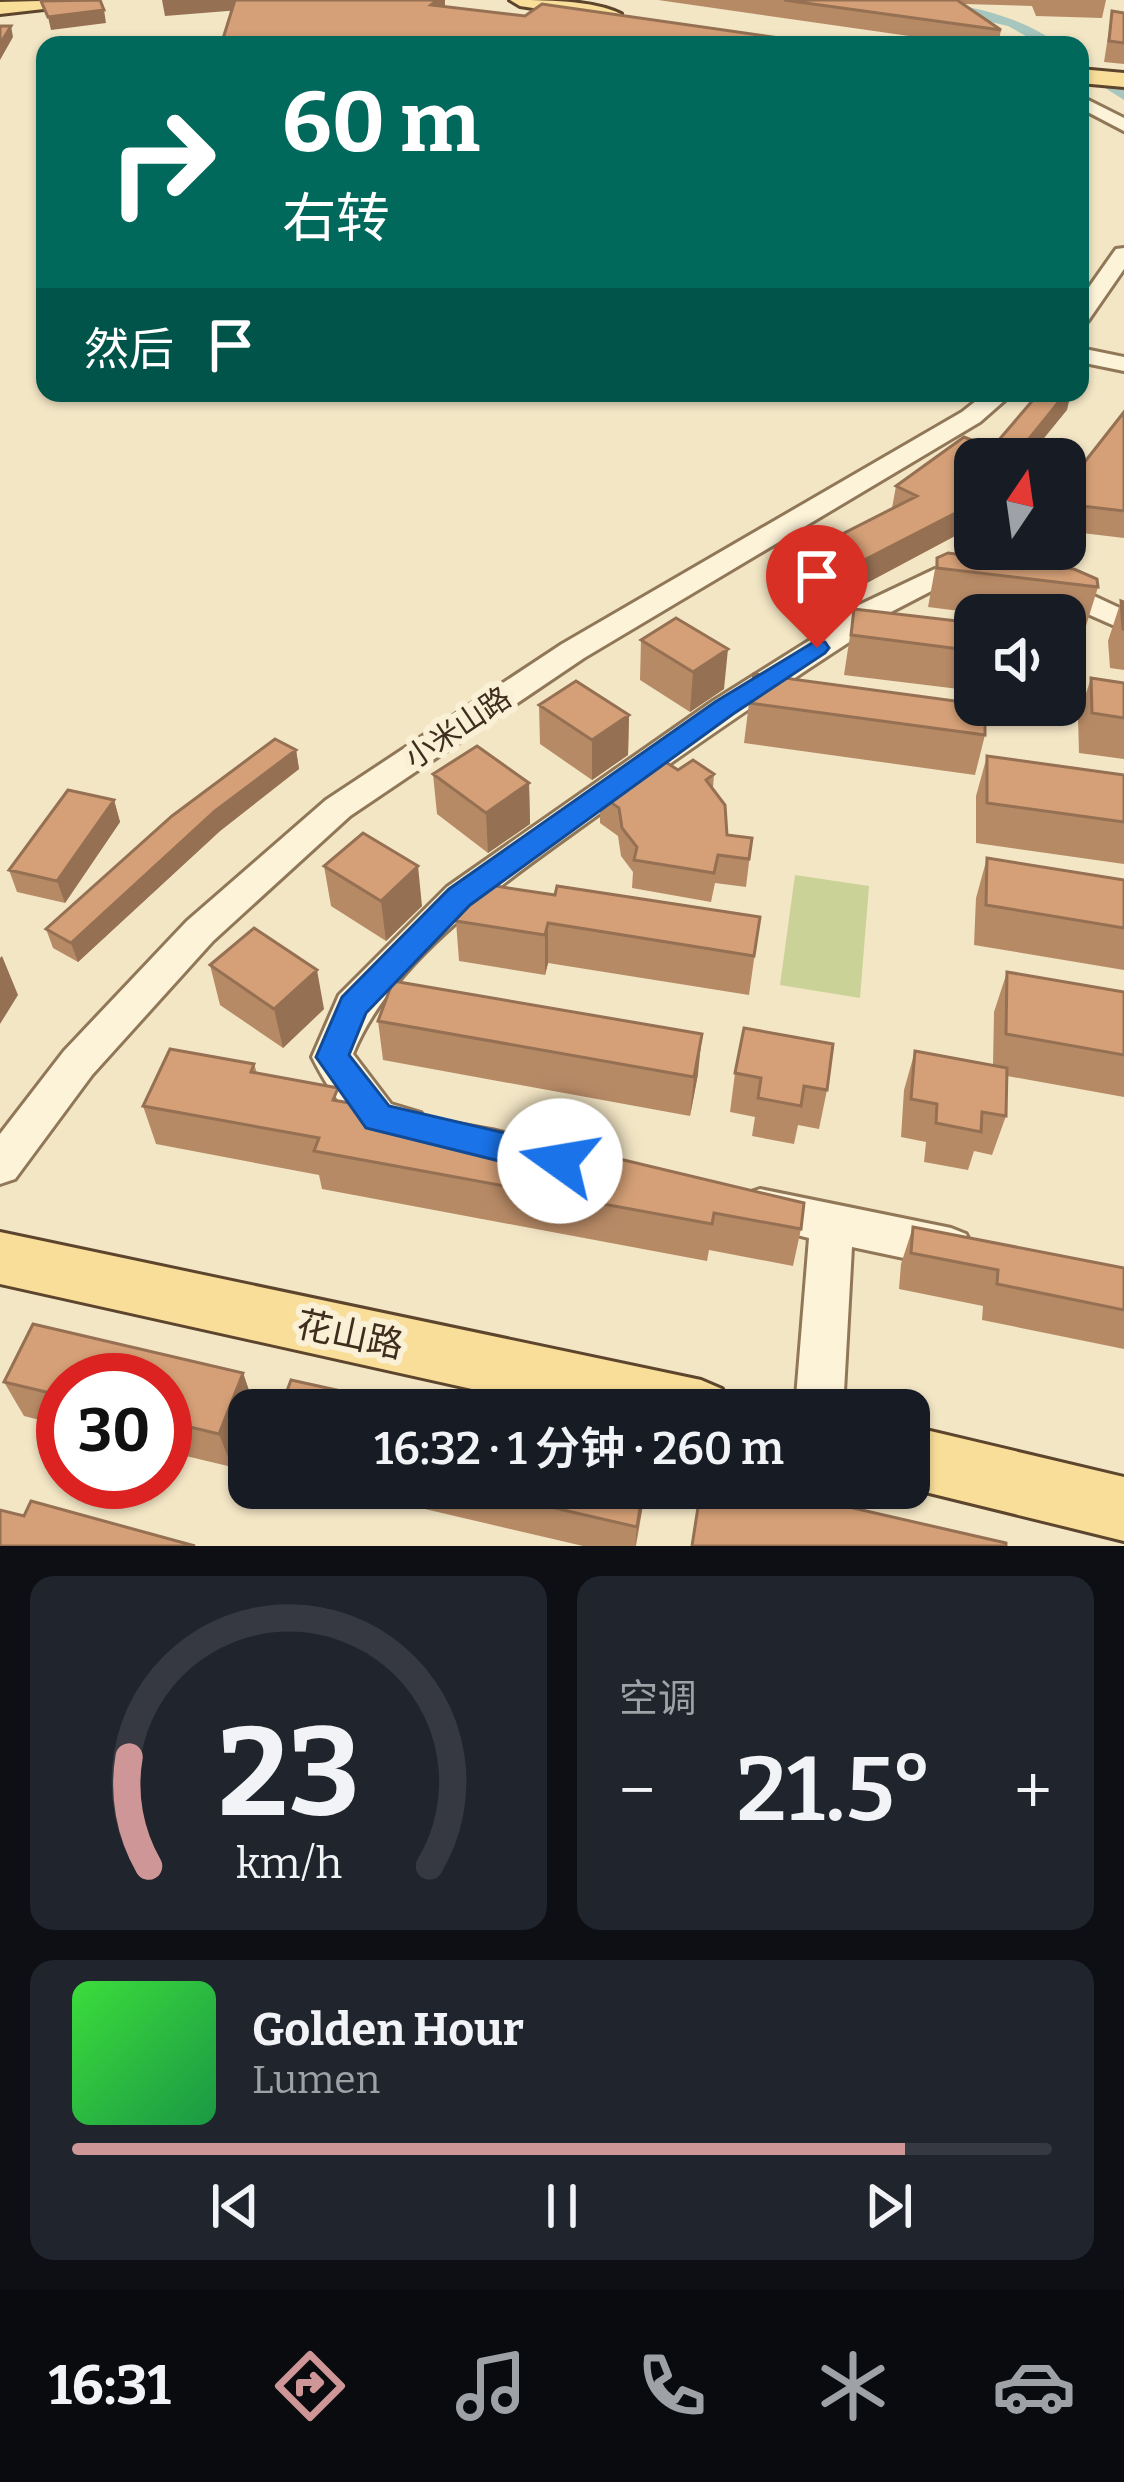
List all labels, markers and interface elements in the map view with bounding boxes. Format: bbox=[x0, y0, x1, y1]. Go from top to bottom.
text: 60 m bbox=[282, 72, 480, 173]
icon: right bbox=[84, 84, 240, 240]
text: 右转 bbox=[282, 187, 390, 251]
icon: arrive bbox=[198, 312, 264, 378]
text: 然后 bbox=[84, 323, 174, 377]
north arrow bbox=[954, 438, 1086, 570]
map controls bbox=[954, 438, 1086, 726]
pin bbox=[766, 525, 868, 648]
icon: arrive bbox=[784, 543, 850, 609]
button: sound bbox=[954, 594, 1086, 726]
street label: 小米山路 bbox=[398, 680, 518, 776]
position arrow bbox=[497, 1098, 623, 1224]
street label: 花山路 bbox=[292, 1302, 407, 1368]
speed limit sign: 30 bbox=[36, 1353, 192, 1509]
text: 16:32 · 1 分钟 · 260 m bbox=[374, 1422, 784, 1476]
text: 空调 bbox=[619, 1676, 697, 1722]
text: 23 bbox=[217, 1698, 360, 1848]
text: 21.5° bbox=[737, 1736, 933, 1844]
text: − bbox=[619, 1751, 655, 1830]
text: + bbox=[1014, 1751, 1052, 1830]
text: km/h bbox=[235, 1838, 342, 1889]
text: Golden Hour bbox=[252, 2003, 524, 2057]
text: Lumen bbox=[252, 2057, 380, 2103]
icon: previous bbox=[202, 2173, 268, 2239]
icon: pause bbox=[529, 2173, 595, 2239]
icon: next bbox=[856, 2173, 922, 2239]
icon: directions bbox=[268, 2344, 352, 2428]
icon: music bbox=[449, 2344, 533, 2428]
icon: phone bbox=[630, 2344, 714, 2428]
icon: climate bbox=[811, 2344, 895, 2428]
icon: car bbox=[992, 2344, 1076, 2428]
text: 16:31 bbox=[48, 2354, 171, 2418]

